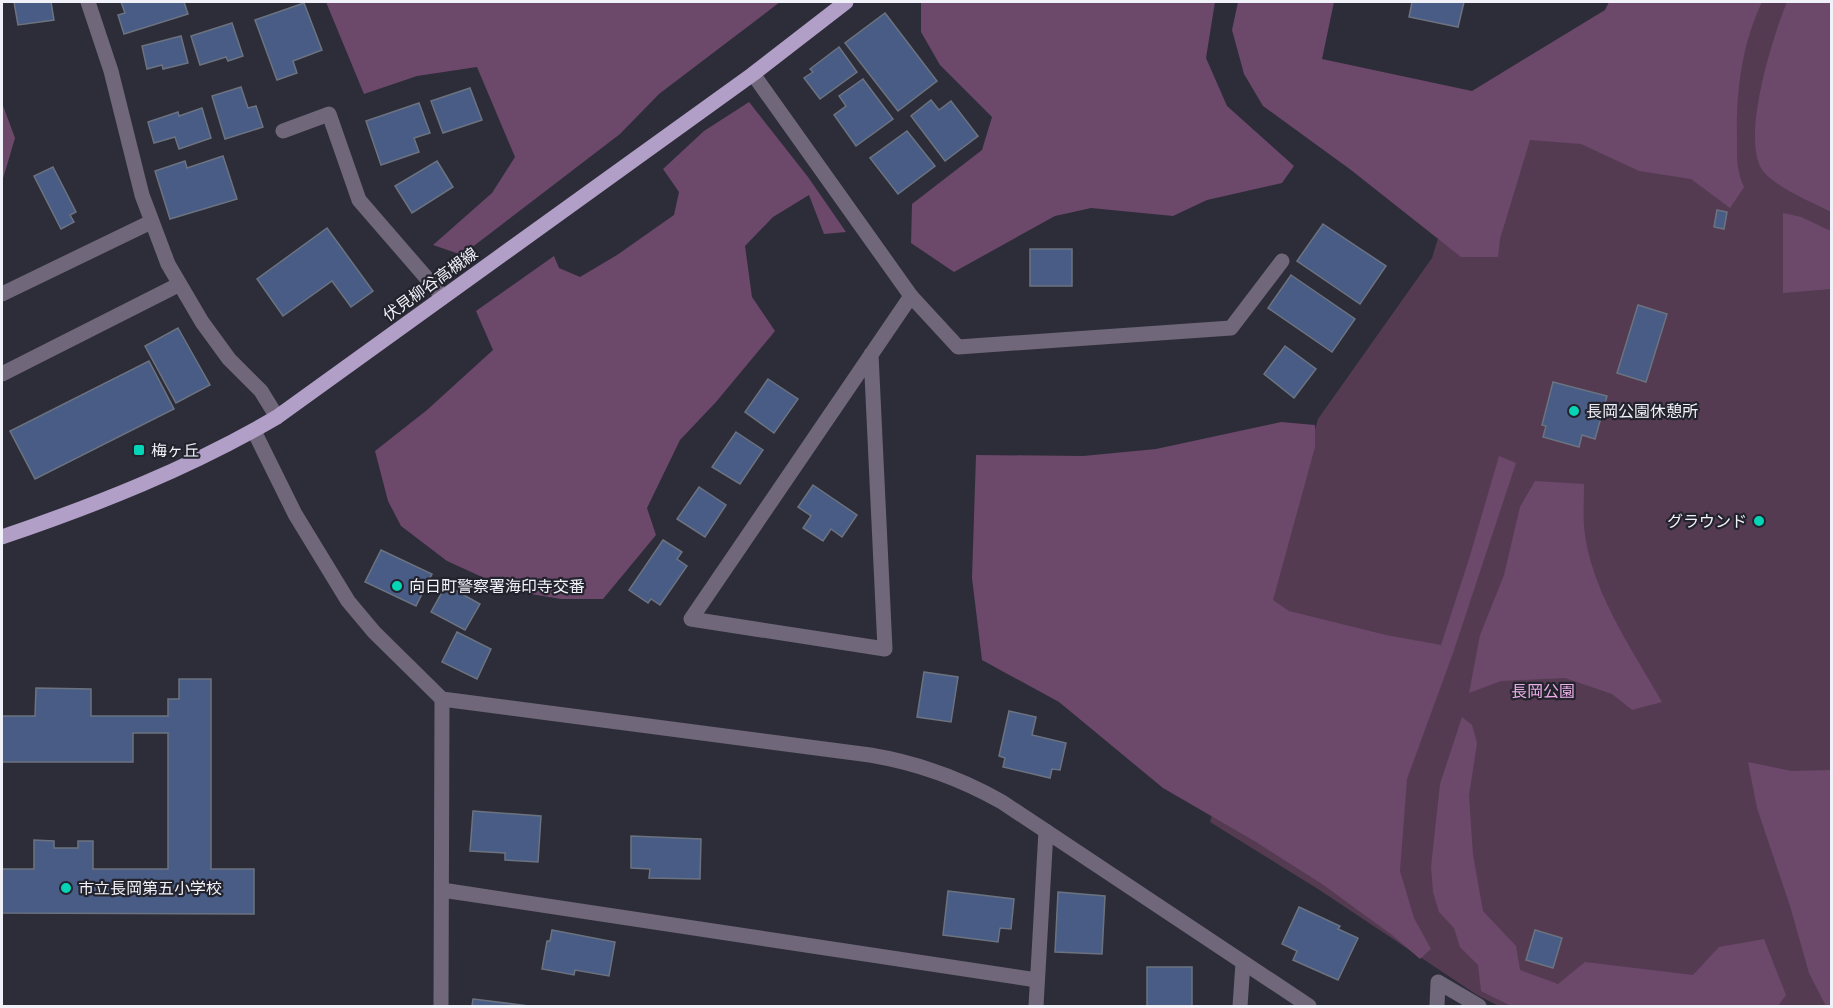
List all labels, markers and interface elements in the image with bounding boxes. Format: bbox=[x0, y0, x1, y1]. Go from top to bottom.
street label: 伏見柳谷高槻線 bbox=[379, 243, 482, 327]
place label: 長岡公園休憩所 bbox=[1586, 401, 1698, 423]
marker: 長岡公園休憩所 bbox=[1567, 404, 1581, 418]
place label: 梅ヶ丘 bbox=[151, 440, 199, 462]
marker: 梅ヶ丘 bbox=[132, 443, 146, 457]
place label: グラウンド bbox=[1667, 511, 1747, 533]
marker: グラウンド bbox=[1752, 514, 1766, 528]
place label: 向日町警察署海印寺交番 bbox=[409, 576, 585, 598]
marker: 向日町警察署海印寺交番 bbox=[390, 579, 404, 593]
park label: 長岡公園 bbox=[1511, 681, 1575, 703]
place label: 市立長岡第五小学校 bbox=[78, 878, 222, 900]
marker: 市立長岡第五小学校 bbox=[59, 881, 73, 895]

